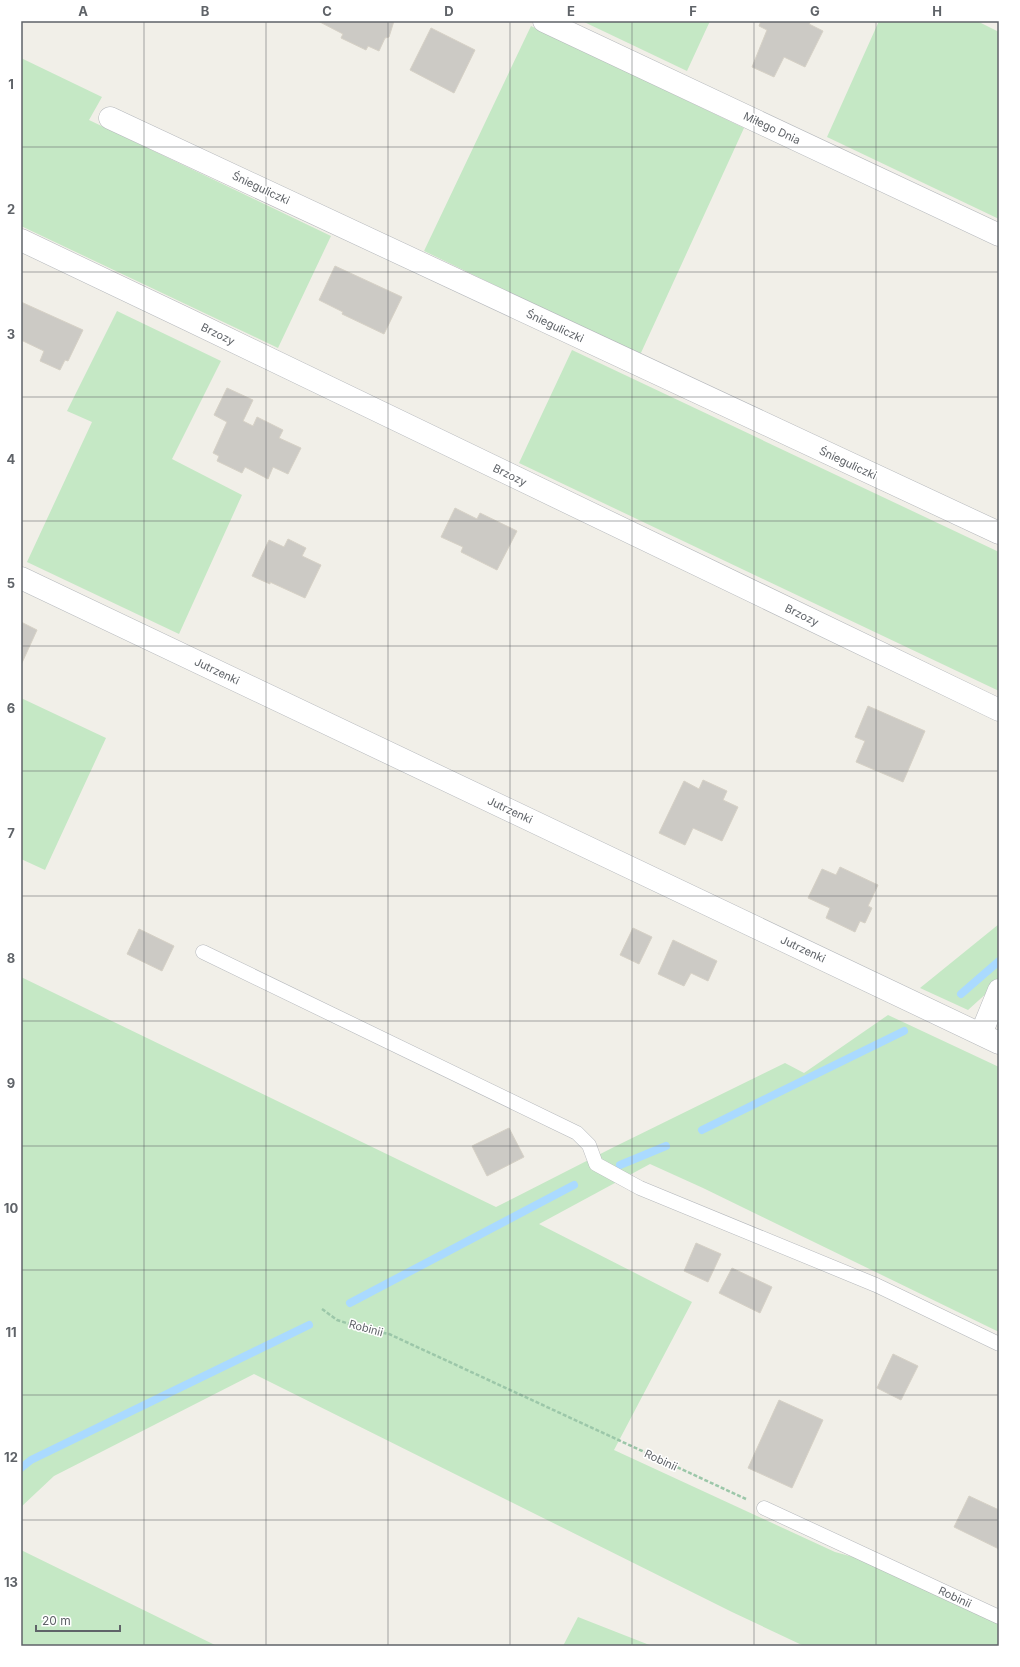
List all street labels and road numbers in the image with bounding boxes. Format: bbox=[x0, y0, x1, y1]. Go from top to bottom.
street label: Miłego Dnia bbox=[741, 109, 803, 147]
street label: Śnieguliczki bbox=[230, 169, 292, 207]
street label: Śnieguliczki bbox=[524, 307, 586, 345]
street label: Brzozy bbox=[199, 320, 237, 348]
street label: Śnieguliczki bbox=[817, 444, 879, 482]
street label: Brzozy bbox=[491, 461, 529, 489]
street label: Brzozy bbox=[783, 601, 821, 629]
street label: Jutrzenki bbox=[192, 654, 242, 688]
street label: Jutrzenki bbox=[485, 793, 535, 827]
street label: Jutrzenki bbox=[778, 932, 828, 966]
street label: Robinii bbox=[347, 1317, 385, 1339]
street label: Robinii bbox=[642, 1446, 680, 1474]
street label: Robinii bbox=[936, 1583, 974, 1611]

